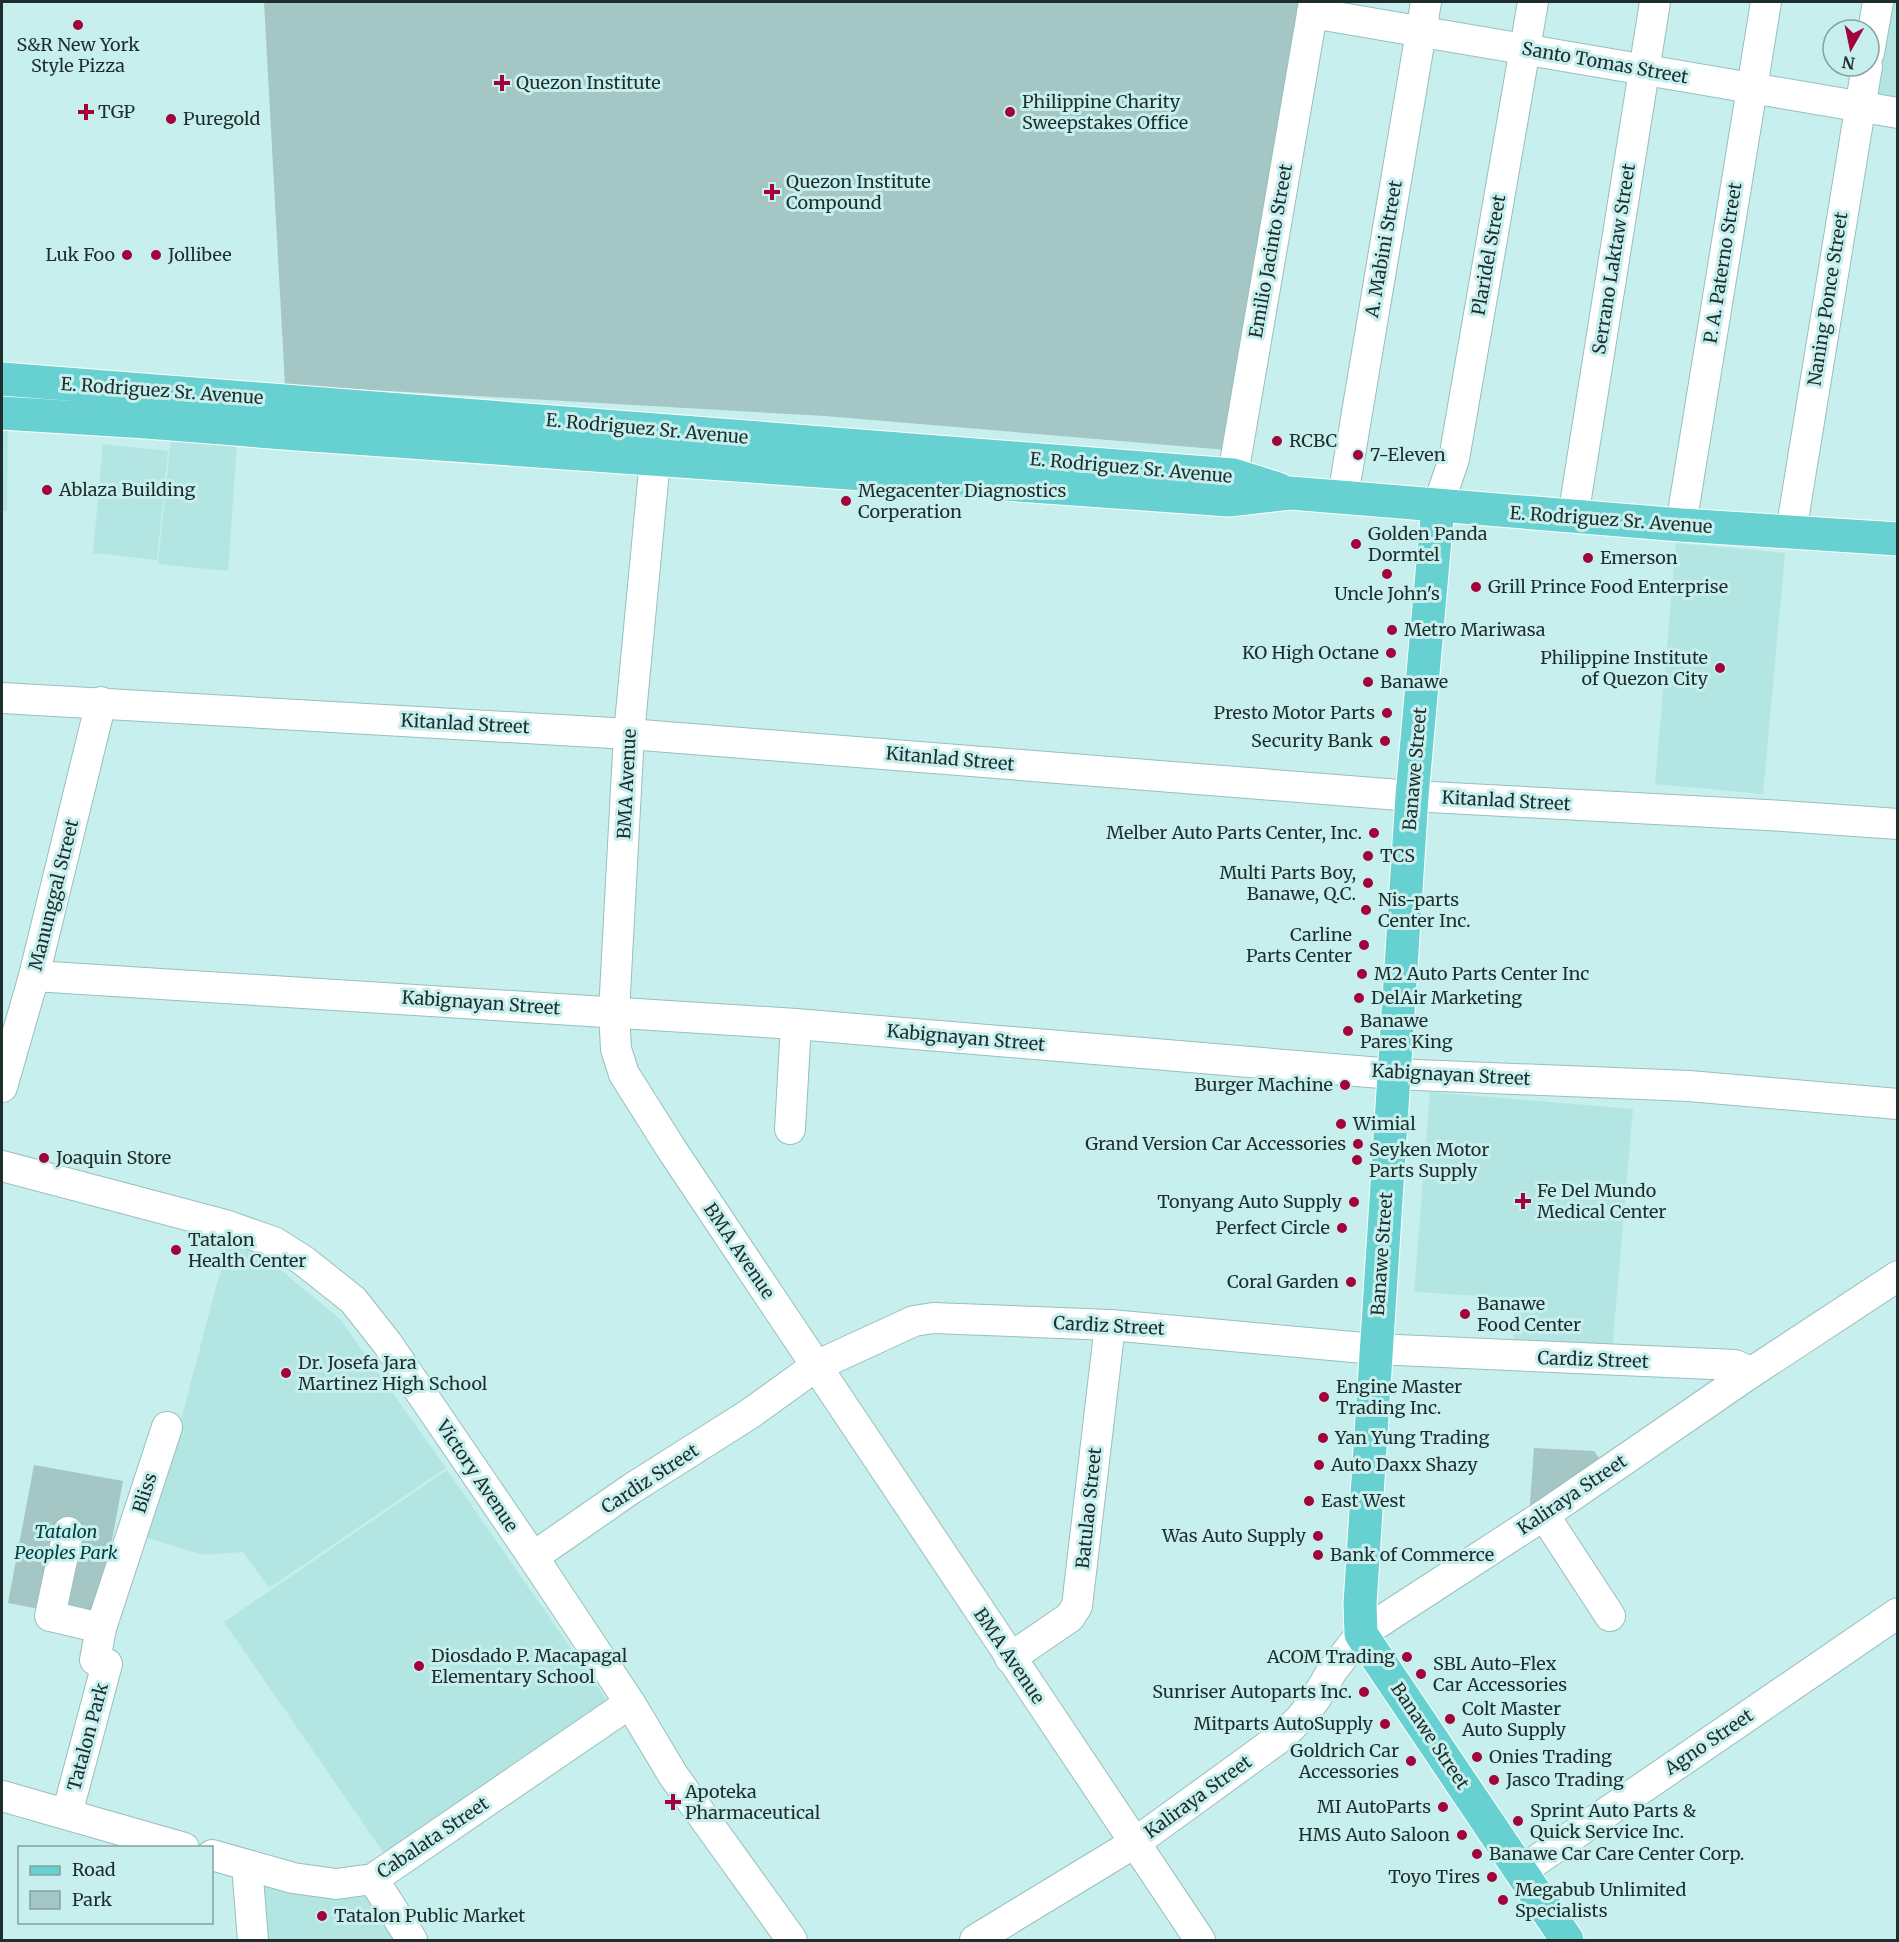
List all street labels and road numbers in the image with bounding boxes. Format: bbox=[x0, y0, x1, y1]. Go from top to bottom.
street label: Santo Tomas Street bbox=[1520, 37, 1690, 88]
street label: Emilio Jacinto Street bbox=[1244, 162, 1297, 340]
street label: Serrano Laktaw Street bbox=[1587, 162, 1640, 356]
street label: A. Mabini Street bbox=[1360, 179, 1407, 320]
street label: P. A. Paterno Street bbox=[1698, 181, 1747, 345]
street label: Plaridel Street bbox=[1467, 193, 1510, 317]
street label: Naning Ponce Street bbox=[1802, 210, 1853, 387]
street label: E. Rodriguez Sr. Avenue bbox=[60, 372, 264, 409]
street label: E. Rodriguez Sr. Avenue bbox=[545, 408, 749, 449]
street label: E. Rodriguez Sr. Avenue bbox=[1029, 447, 1233, 488]
street label: E. Rodriguez Sr. Avenue bbox=[1509, 501, 1713, 538]
street label: Banawe Street bbox=[1398, 706, 1431, 832]
street label: Kitanlad Street bbox=[400, 709, 530, 738]
street label: BMA Avenue bbox=[612, 728, 641, 840]
street label: Kitanlad Street bbox=[885, 741, 1015, 776]
street label: Kitanlad Street bbox=[1441, 786, 1571, 815]
street label: Manunggal Street bbox=[24, 817, 83, 973]
street label: Kabignayan Street bbox=[401, 985, 561, 1020]
street label: Kabignayan Street bbox=[886, 1019, 1046, 1056]
street label: Kabignayan Street bbox=[1371, 1059, 1531, 1090]
street label: Banawe Street bbox=[1366, 1191, 1397, 1317]
street label: BMA Avenue bbox=[699, 1198, 780, 1303]
street label: Cardiz Street bbox=[1053, 1311, 1165, 1340]
street label: Cardiz Street bbox=[1537, 1346, 1649, 1373]
street label: Victory Avenue bbox=[431, 1415, 523, 1536]
street label: Cardiz Street bbox=[597, 1439, 703, 1519]
street label: Batulao Street bbox=[1071, 1446, 1106, 1570]
street label: Kaliraya Street bbox=[1513, 1450, 1631, 1540]
street label: Bliss bbox=[127, 1470, 162, 1516]
street label: BMA Avenue bbox=[969, 1603, 1050, 1708]
street label: Banawe Street bbox=[1386, 1678, 1475, 1794]
street label: Tatalon Park bbox=[62, 1680, 113, 1793]
street label: Agno Street bbox=[1659, 1704, 1757, 1780]
street label: Kaliraya Street bbox=[1140, 1750, 1256, 1843]
street label: Cabalata Street bbox=[372, 1792, 493, 1883]

